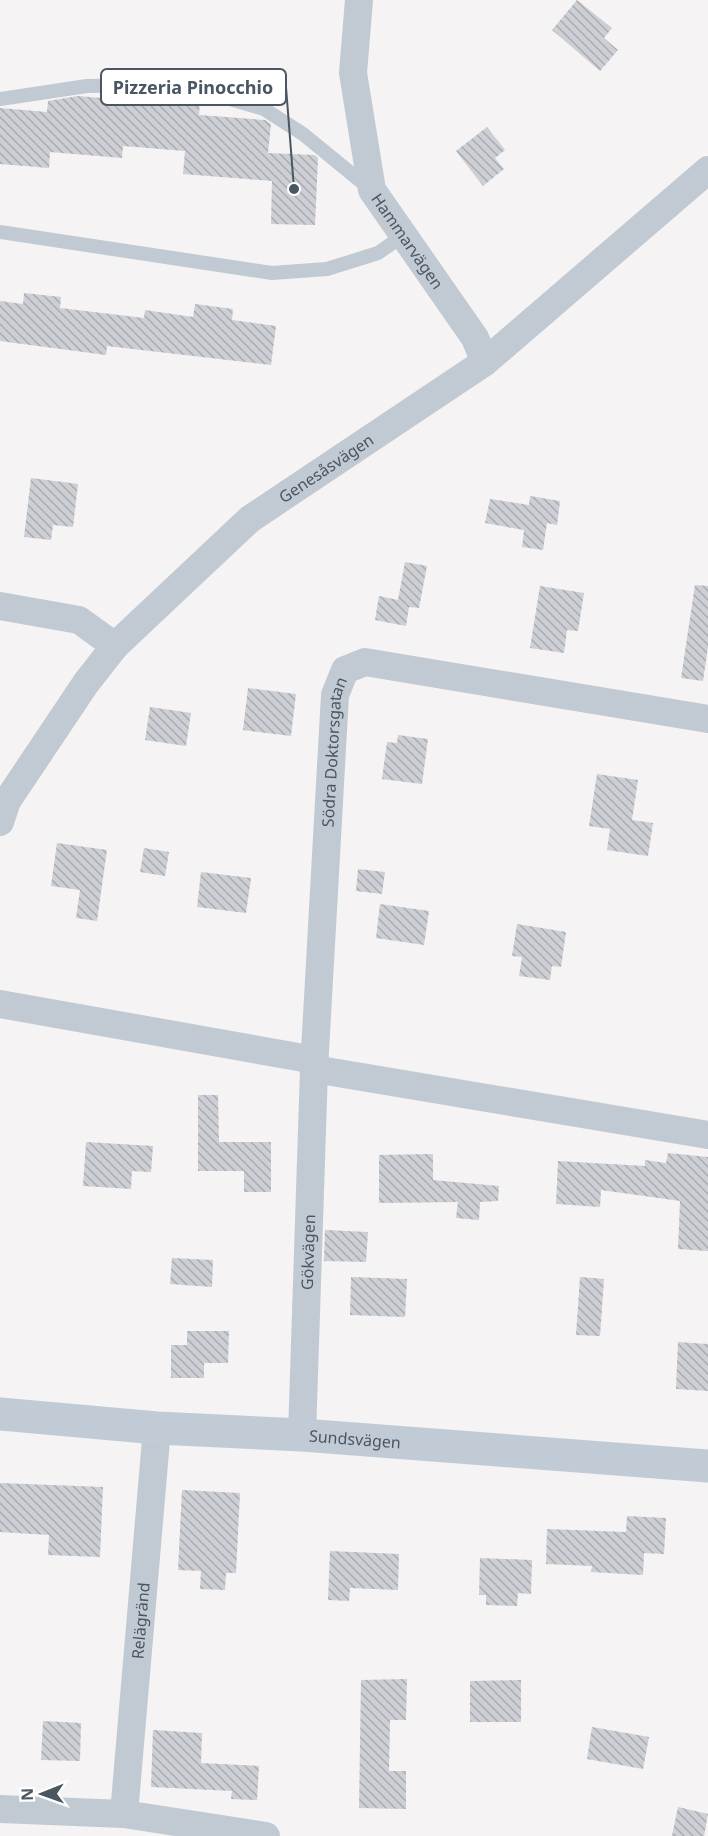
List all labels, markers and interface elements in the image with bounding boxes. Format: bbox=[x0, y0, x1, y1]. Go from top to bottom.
callout: Pizzeria Pinocchio bbox=[101, 69, 286, 105]
text: Pizzeria Pinocchio bbox=[113, 75, 273, 99]
street label: Hammarvägen bbox=[366, 189, 449, 293]
street label: Genesåsvägen bbox=[274, 429, 378, 508]
street label: Södra Doktorsgatan bbox=[317, 674, 352, 828]
street label: Gökvägen bbox=[296, 1214, 320, 1290]
street label: Sundsvägen bbox=[308, 1425, 402, 1454]
street label: Relägränd bbox=[126, 1581, 155, 1660]
north arrow bbox=[12, 1764, 72, 1824]
text: N bbox=[16, 1788, 38, 1801]

